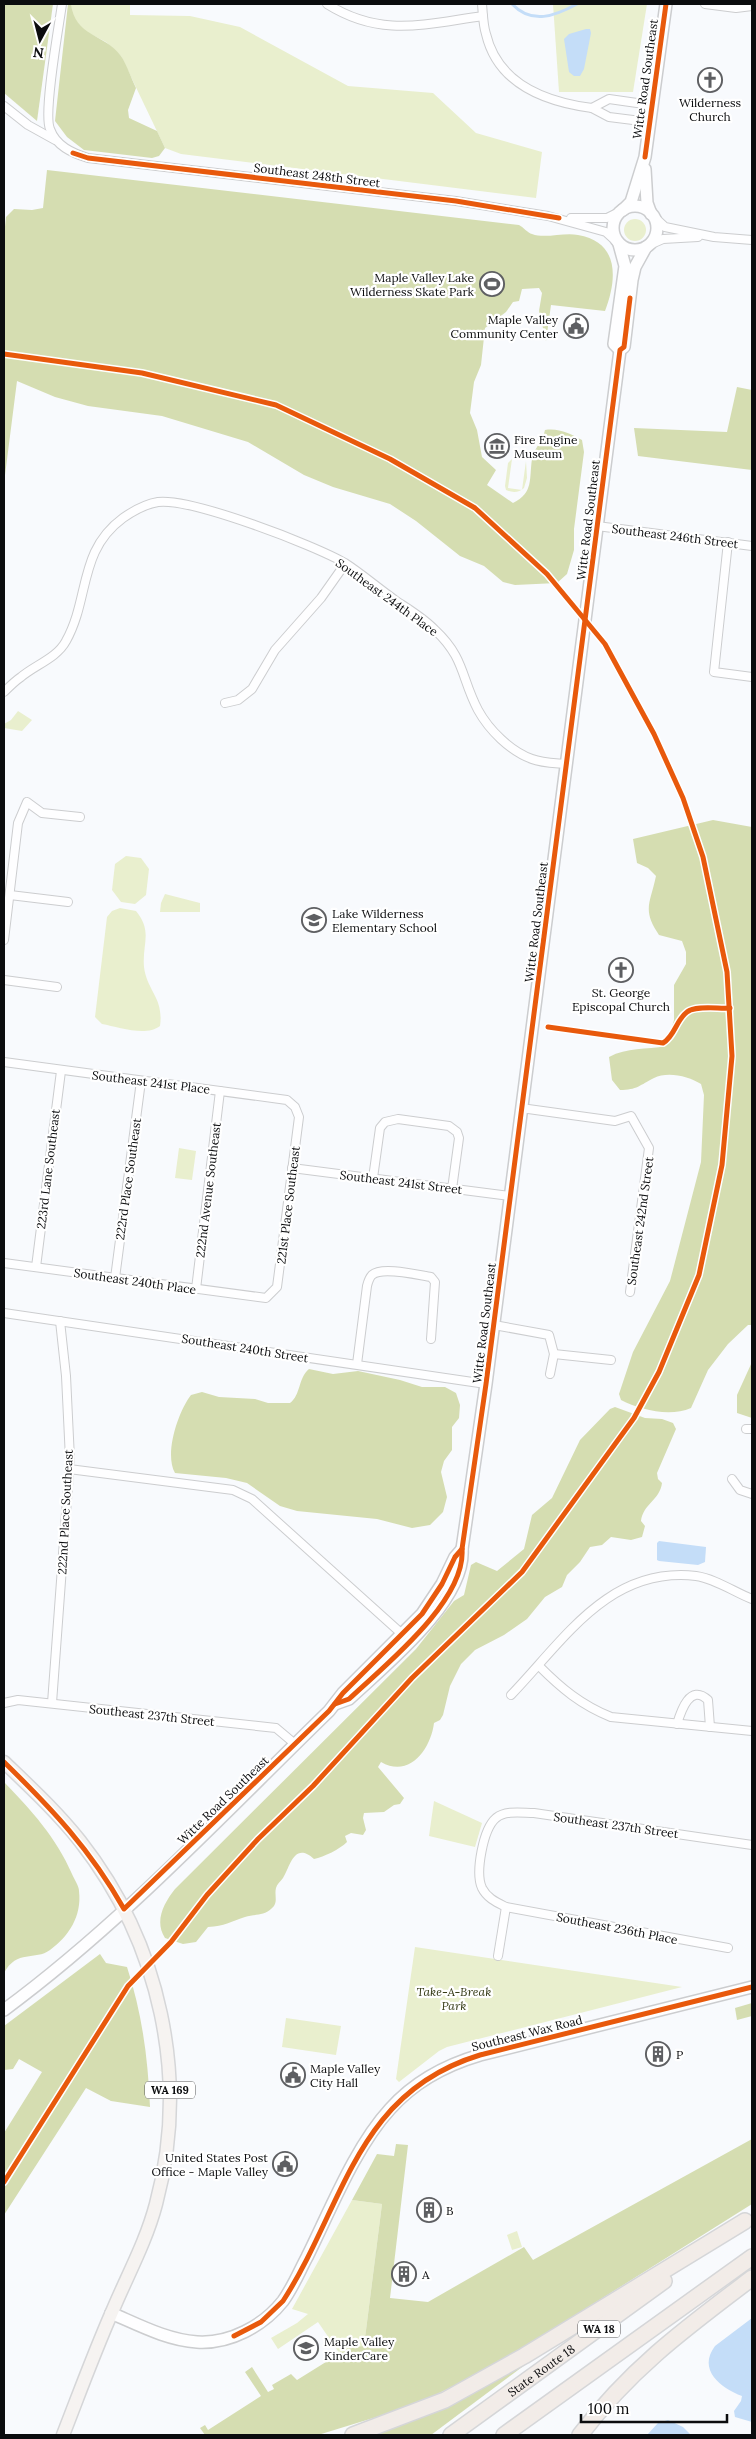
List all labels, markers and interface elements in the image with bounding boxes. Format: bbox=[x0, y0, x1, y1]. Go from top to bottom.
north arrow bbox=[15, 15, 65, 65]
street label: Witte Road Southeast bbox=[629, 18, 661, 140]
text: N bbox=[32, 43, 45, 62]
church icon: Wilderness Church bbox=[697, 67, 723, 93]
place label: Wilderness Church bbox=[679, 95, 742, 124]
street label: Southeast 248th Street bbox=[253, 160, 381, 190]
place label: Maple Valley Lake Wilderness Skate Park bbox=[350, 270, 475, 299]
sports icon: Maple Valley Lake Wilderness Skate Park bbox=[479, 271, 505, 297]
place label: Maple Valley Community Center bbox=[451, 312, 559, 341]
public building icon: Maple Valley Community Center bbox=[563, 313, 589, 339]
place label: Fire Engine Museum bbox=[514, 432, 578, 461]
museum icon: Fire Engine Museum bbox=[484, 433, 510, 459]
street label: Witte Road Southeast bbox=[573, 459, 603, 581]
street label: Southeast 246th Street bbox=[611, 521, 740, 551]
street label: Southeast 244th Place bbox=[333, 555, 441, 639]
street label: Witte Road Southeast bbox=[521, 861, 551, 983]
place label: Lake Wilderness Elementary School bbox=[332, 906, 437, 935]
school or university icon: Lake Wilderness Elementary School bbox=[301, 907, 327, 933]
church icon: St. George Episcopal Church bbox=[608, 957, 634, 983]
place label: St. George Episcopal Church bbox=[572, 985, 670, 1014]
street label: Southeast 241st Place bbox=[91, 1067, 211, 1097]
street label: 223rd Lane Southeast bbox=[33, 1108, 63, 1230]
street label: 222rd Place Southeast bbox=[112, 1117, 144, 1241]
street label: 222nd Avenue Southeast bbox=[192, 1121, 224, 1259]
street label: 221st Place Southeast bbox=[273, 1145, 303, 1265]
street label: Southeast 242nd Street bbox=[624, 1155, 656, 1286]
street label: Southeast 241st Street bbox=[339, 1167, 463, 1197]
street label: Witte Road Southeast bbox=[469, 1262, 499, 1384]
street label: Southeast 240th Place bbox=[73, 1265, 198, 1297]
street label: Southeast 240th Street bbox=[181, 1331, 310, 1365]
street label: 222nd Place Southeast bbox=[54, 1449, 76, 1575]
street label: Southeast 237th Street bbox=[89, 1701, 216, 1729]
street label: Witte Road Southeast bbox=[174, 1752, 272, 1847]
street label: Southeast 237th Street bbox=[553, 1809, 680, 1841]
street label: Southeast 236th Place bbox=[555, 1909, 679, 1947]
park label: Take-A-Break Park bbox=[417, 1984, 491, 2013]
street label: Southeast Wax Road bbox=[470, 2012, 584, 2054]
building icon: P bbox=[645, 2041, 671, 2067]
place label: P bbox=[676, 2047, 683, 2062]
place label: Maple Valley City Hall bbox=[310, 2061, 381, 2090]
public building icon: Maple Valley City Hall bbox=[280, 2062, 306, 2088]
road number: WA 169 bbox=[145, 2082, 195, 2098]
place label: United States Post Office - Maple Valley bbox=[151, 2150, 269, 2179]
public building icon: United States Post Office - Maple Valley bbox=[272, 2151, 298, 2177]
building icon: B bbox=[416, 2197, 442, 2223]
place label: B bbox=[446, 2203, 453, 2218]
building icon: A bbox=[391, 2261, 417, 2287]
place label: A bbox=[421, 2267, 430, 2282]
road number: WA 18 bbox=[578, 2320, 620, 2338]
place label: Maple Valley KinderCare bbox=[324, 2334, 395, 2363]
school or university icon: Maple Valley KinderCare bbox=[293, 2335, 319, 2361]
street label: State Route 18 bbox=[505, 2341, 578, 2399]
scale bar bbox=[581, 2392, 727, 2424]
text: 100 m bbox=[588, 2399, 629, 2418]

